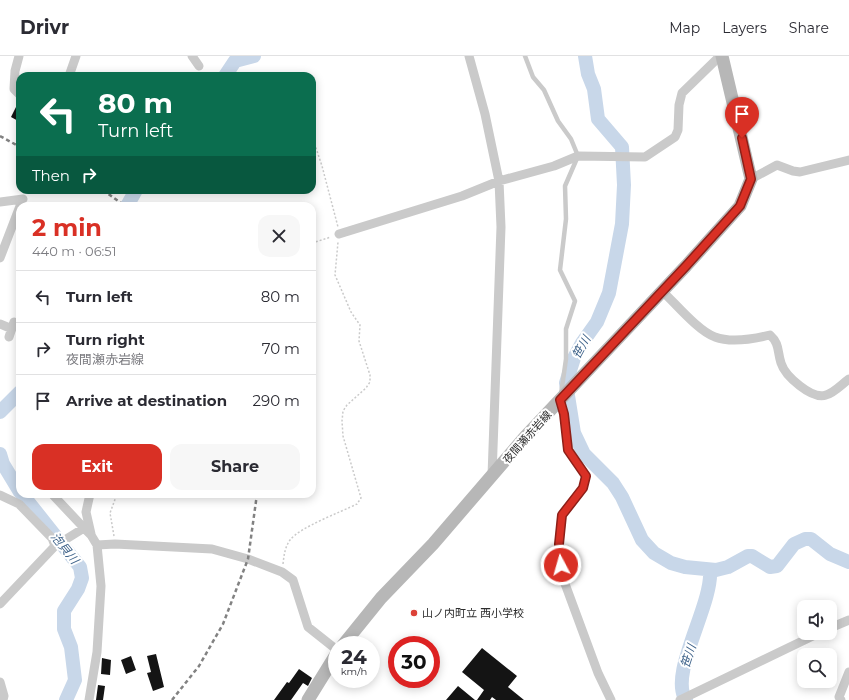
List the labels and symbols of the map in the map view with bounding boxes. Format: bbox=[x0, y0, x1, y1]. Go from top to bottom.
pin bbox=[725, 97, 759, 138]
water label: 笹川 bbox=[569, 331, 594, 361]
street label: 夜間瀬赤岩線 bbox=[500, 408, 554, 466]
water label: 泡貝川 bbox=[48, 529, 83, 568]
position arrow bbox=[540, 544, 582, 586]
place label: 山ノ内町立 西小学校 bbox=[422, 606, 524, 620]
marker: 山ノ内町立 西小学校 bbox=[409, 608, 419, 618]
speed limit sign: 30 bbox=[388, 636, 440, 688]
water label: 笹川 bbox=[677, 640, 699, 670]

